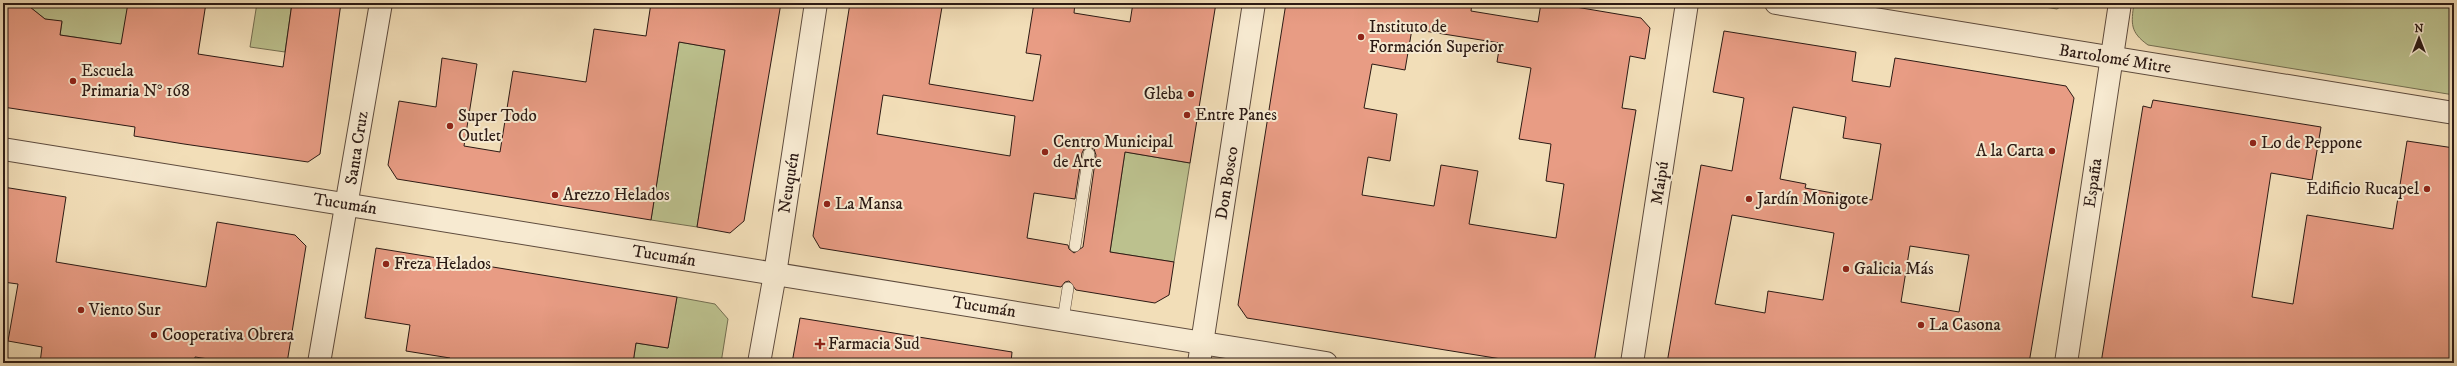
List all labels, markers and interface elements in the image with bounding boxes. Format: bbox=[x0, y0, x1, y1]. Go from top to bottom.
place label: Instituto de Formación Superior bbox=[1369, 16, 1504, 58]
north arrow bbox=[2399, 18, 2439, 58]
text: N bbox=[2414, 22, 2424, 36]
marker: Instituto de Formación Superior bbox=[1356, 32, 1366, 42]
street label: Bartolomé Mitre bbox=[2057, 39, 2173, 79]
place label: Escuela Primaria N° 168 bbox=[81, 60, 190, 102]
marker: Escuela Primaria N° 168 bbox=[68, 76, 78, 86]
place label: Gleba bbox=[1144, 83, 1184, 105]
marker: Gleba bbox=[1186, 89, 1196, 99]
place label: Entre Panes bbox=[1195, 104, 1277, 126]
place label: Super Todo Outlet bbox=[458, 105, 537, 147]
street label: Santa Cruz bbox=[340, 109, 374, 186]
marker: Entre Panes bbox=[1182, 110, 1192, 120]
marker: Super Todo Outlet bbox=[445, 121, 455, 131]
place label: Centro Municipal de Arte bbox=[1053, 131, 1173, 173]
place label: Lo de Peppone bbox=[2261, 132, 2362, 154]
marker: Lo de Peppone bbox=[2248, 138, 2258, 148]
place label: A la Carta bbox=[1976, 140, 2045, 162]
street label: Don Bosco bbox=[1210, 145, 1244, 221]
marker: A la Carta bbox=[2047, 146, 2057, 156]
marker: Centro Municipal de Arte bbox=[1040, 147, 1050, 157]
street label: Neuquén bbox=[773, 151, 805, 215]
street label: España bbox=[2079, 156, 2107, 209]
street label: Maipú bbox=[1646, 160, 1674, 206]
place label: Edificio Rucapel bbox=[2306, 178, 2419, 200]
place label: Arezzo Helados bbox=[563, 184, 670, 206]
marker: Edificio Rucapel bbox=[2422, 184, 2432, 194]
street label: Tucumán bbox=[312, 188, 379, 220]
place label: Jardín Monigote bbox=[1755, 188, 1868, 210]
marker: Arezzo Helados bbox=[550, 190, 560, 200]
place label: La Mansa bbox=[835, 193, 903, 215]
marker: Jardín Monigote bbox=[1744, 194, 1754, 204]
marker: La Mansa bbox=[822, 199, 832, 209]
street label: Tucumán bbox=[631, 240, 698, 272]
place label: Freza Helados bbox=[394, 253, 491, 275]
place label: Galicia Más bbox=[1854, 258, 1934, 280]
marker: Freza Helados bbox=[381, 259, 391, 269]
marker: Galicia Más bbox=[1841, 264, 1851, 274]
street label: Tucumán bbox=[951, 291, 1018, 323]
place label: Viento Sur bbox=[88, 299, 161, 321]
marker: Viento Sur bbox=[76, 305, 86, 315]
place label: La Casona bbox=[1929, 314, 2001, 336]
marker: La Casona bbox=[1916, 320, 1926, 330]
place label: Cooperativa Obrera bbox=[162, 324, 295, 346]
marker: Cooperativa Obrera bbox=[149, 330, 159, 340]
place label: Farmacia Sud bbox=[828, 333, 920, 355]
marker: Farmacia Sud bbox=[815, 339, 825, 349]

